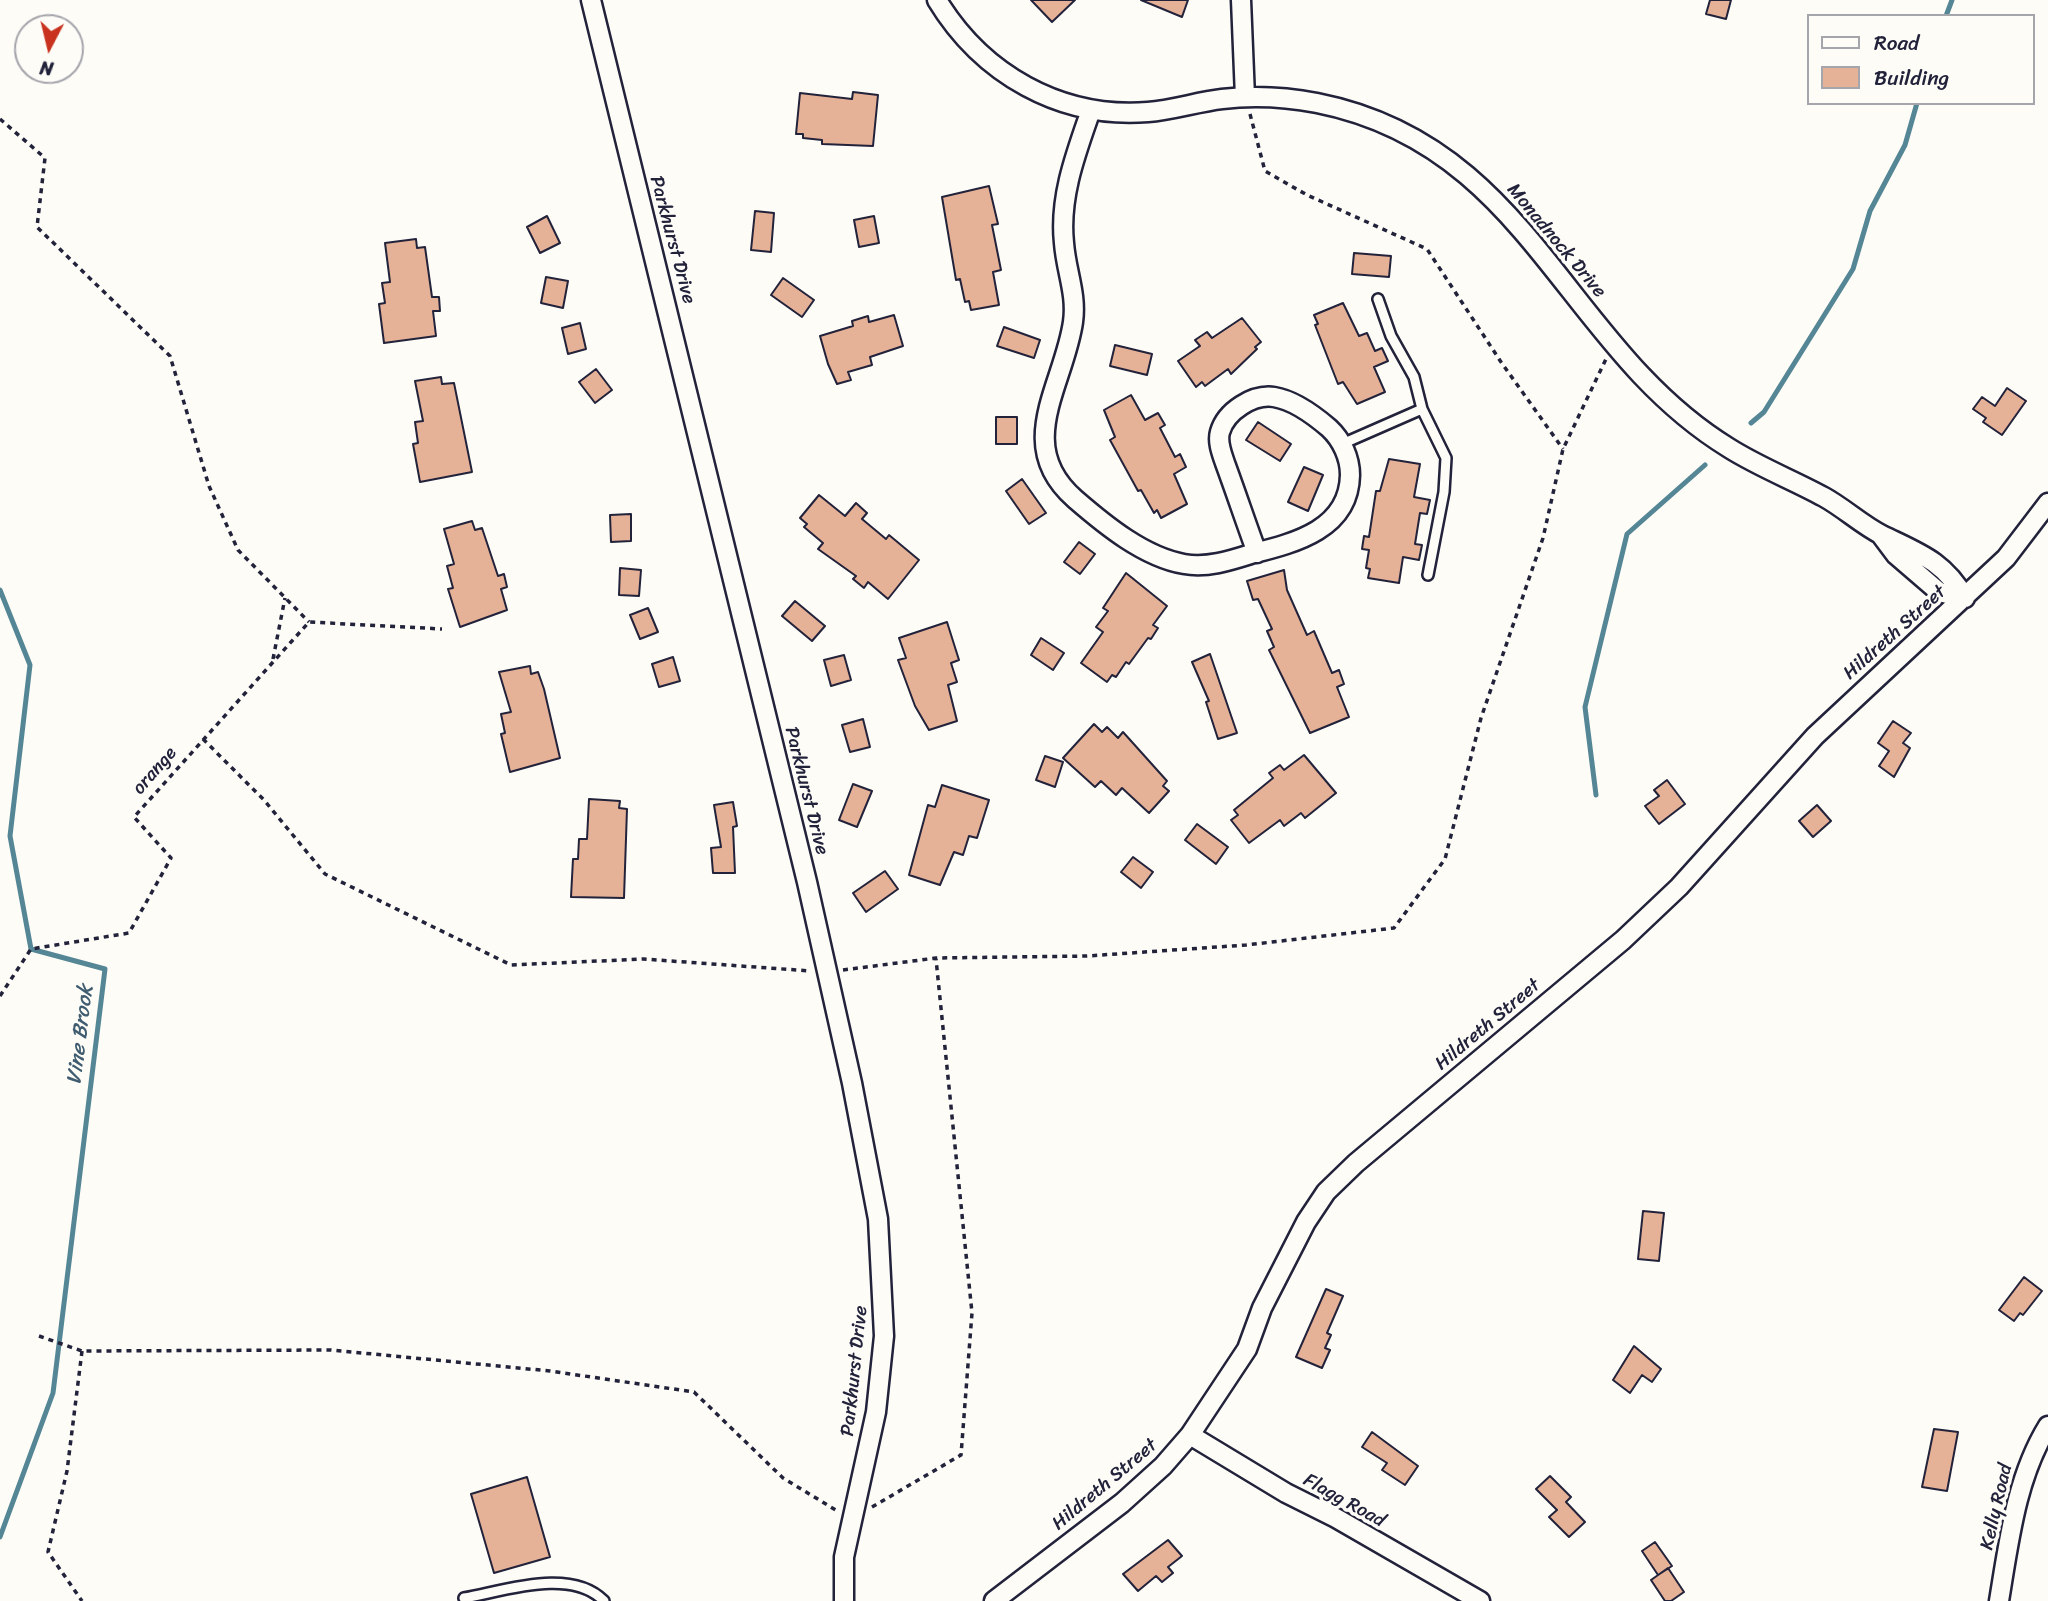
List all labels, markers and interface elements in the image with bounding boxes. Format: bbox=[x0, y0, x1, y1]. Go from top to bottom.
north arrow bbox=[14, 14, 84, 84]
legend bbox=[1806, 14, 2034, 105]
text: Road bbox=[1874, 24, 1919, 62]
text: N bbox=[38, 51, 55, 86]
text: Building bbox=[1874, 59, 1949, 97]
street label: Parkhurst Drive bbox=[644, 174, 700, 306]
street label: Monadnock Drive bbox=[1502, 179, 1610, 303]
street label: Hildreth Street bbox=[1839, 581, 1951, 685]
street label: Parkhurst Drive bbox=[779, 725, 833, 857]
street label: orange bbox=[128, 742, 182, 800]
street label: Hildreth Street bbox=[1431, 974, 1545, 1076]
water label: Vine Brook bbox=[62, 984, 100, 1086]
street label: Parkhurst Drive bbox=[837, 1305, 873, 1437]
street label: Hildreth Street bbox=[1048, 1434, 1162, 1536]
street label: Kelly Road bbox=[1976, 1462, 2018, 1552]
street label: Flagg Road bbox=[1299, 1469, 1389, 1533]

